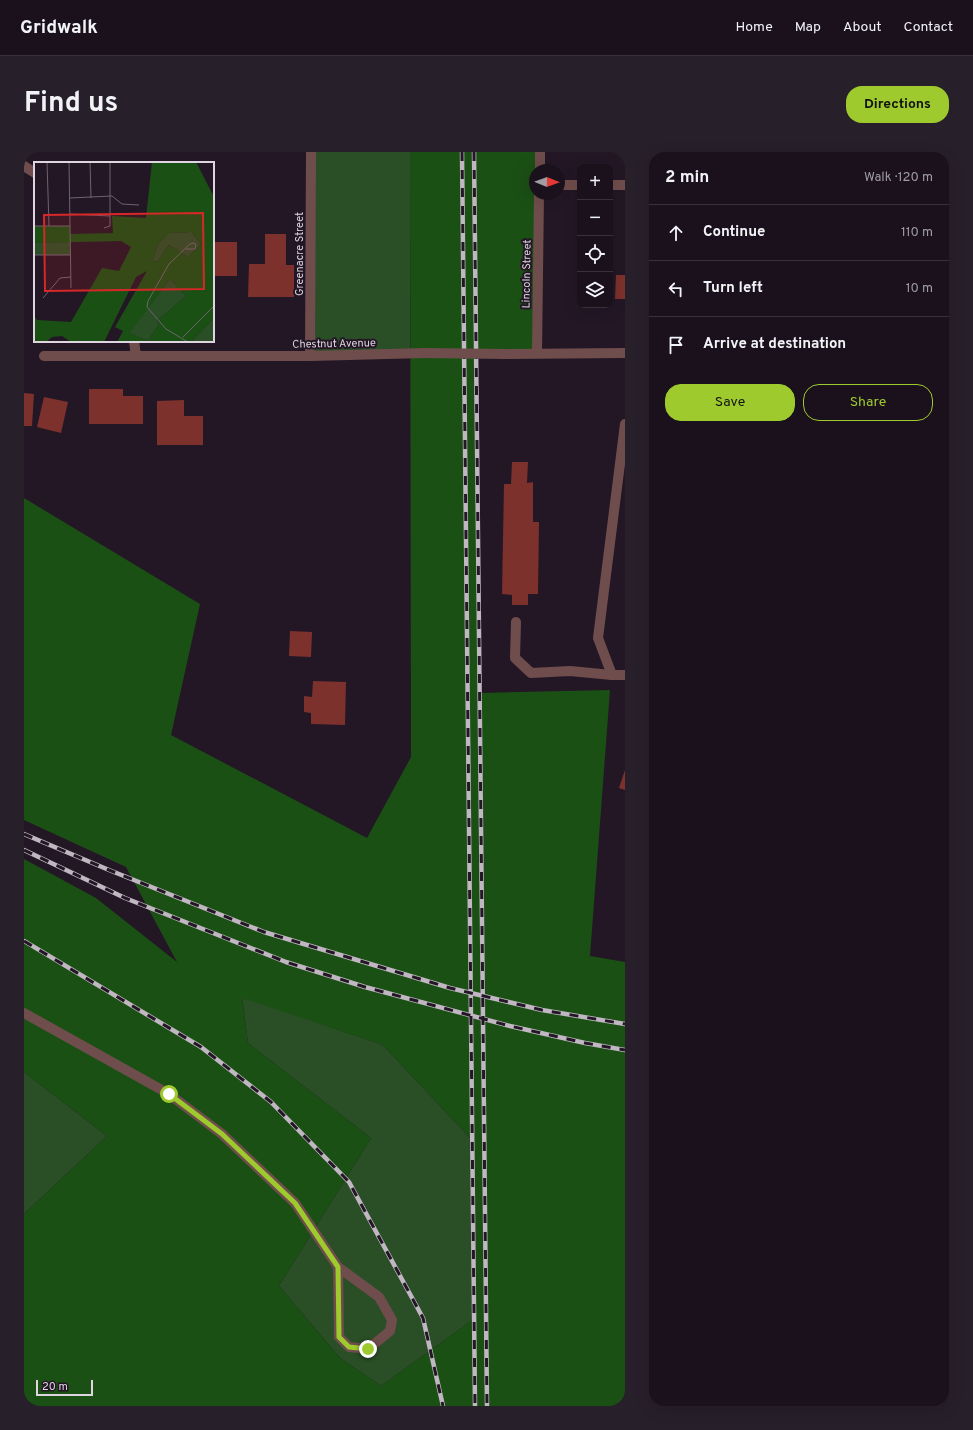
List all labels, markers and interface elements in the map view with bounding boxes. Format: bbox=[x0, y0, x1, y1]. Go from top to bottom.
text: Gridwalk bbox=[20, 16, 98, 40]
text: Home bbox=[736, 19, 773, 36]
text: Map bbox=[795, 19, 821, 36]
text: About bbox=[843, 19, 882, 36]
text: Contact bbox=[904, 19, 953, 36]
text: Find us bbox=[24, 86, 118, 122]
button: Directions bbox=[846, 86, 949, 123]
inset map bbox=[34, 162, 214, 342]
north arrow bbox=[529, 164, 565, 200]
map controls bbox=[577, 164, 613, 308]
button: + bbox=[577, 164, 613, 200]
text: 2 min bbox=[665, 167, 709, 189]
text: Walk · 120 m bbox=[864, 170, 933, 186]
button: − bbox=[577, 200, 613, 236]
street label: Greenacre Street bbox=[293, 212, 307, 296]
icon: ahead bbox=[665, 222, 687, 244]
text: Continue bbox=[703, 223, 765, 242]
text: 110 m bbox=[901, 225, 933, 241]
button: locate bbox=[577, 236, 613, 272]
street label: Lincoln Street bbox=[519, 239, 535, 309]
button: layers bbox=[577, 272, 613, 308]
icon: left bbox=[665, 278, 687, 300]
text: Turn left bbox=[703, 279, 763, 298]
text: 10 m bbox=[906, 281, 933, 297]
icon: arrive bbox=[665, 334, 687, 356]
text: Arrive at destination bbox=[703, 335, 846, 354]
street label: Chestnut Avenue bbox=[292, 336, 376, 352]
button: Save bbox=[665, 384, 795, 421]
button: Share bbox=[803, 384, 933, 421]
route start bbox=[160, 1085, 178, 1103]
route end bbox=[359, 1340, 377, 1358]
scale bar bbox=[36, 1378, 93, 1397]
text: 20 m bbox=[42, 1380, 68, 1394]

